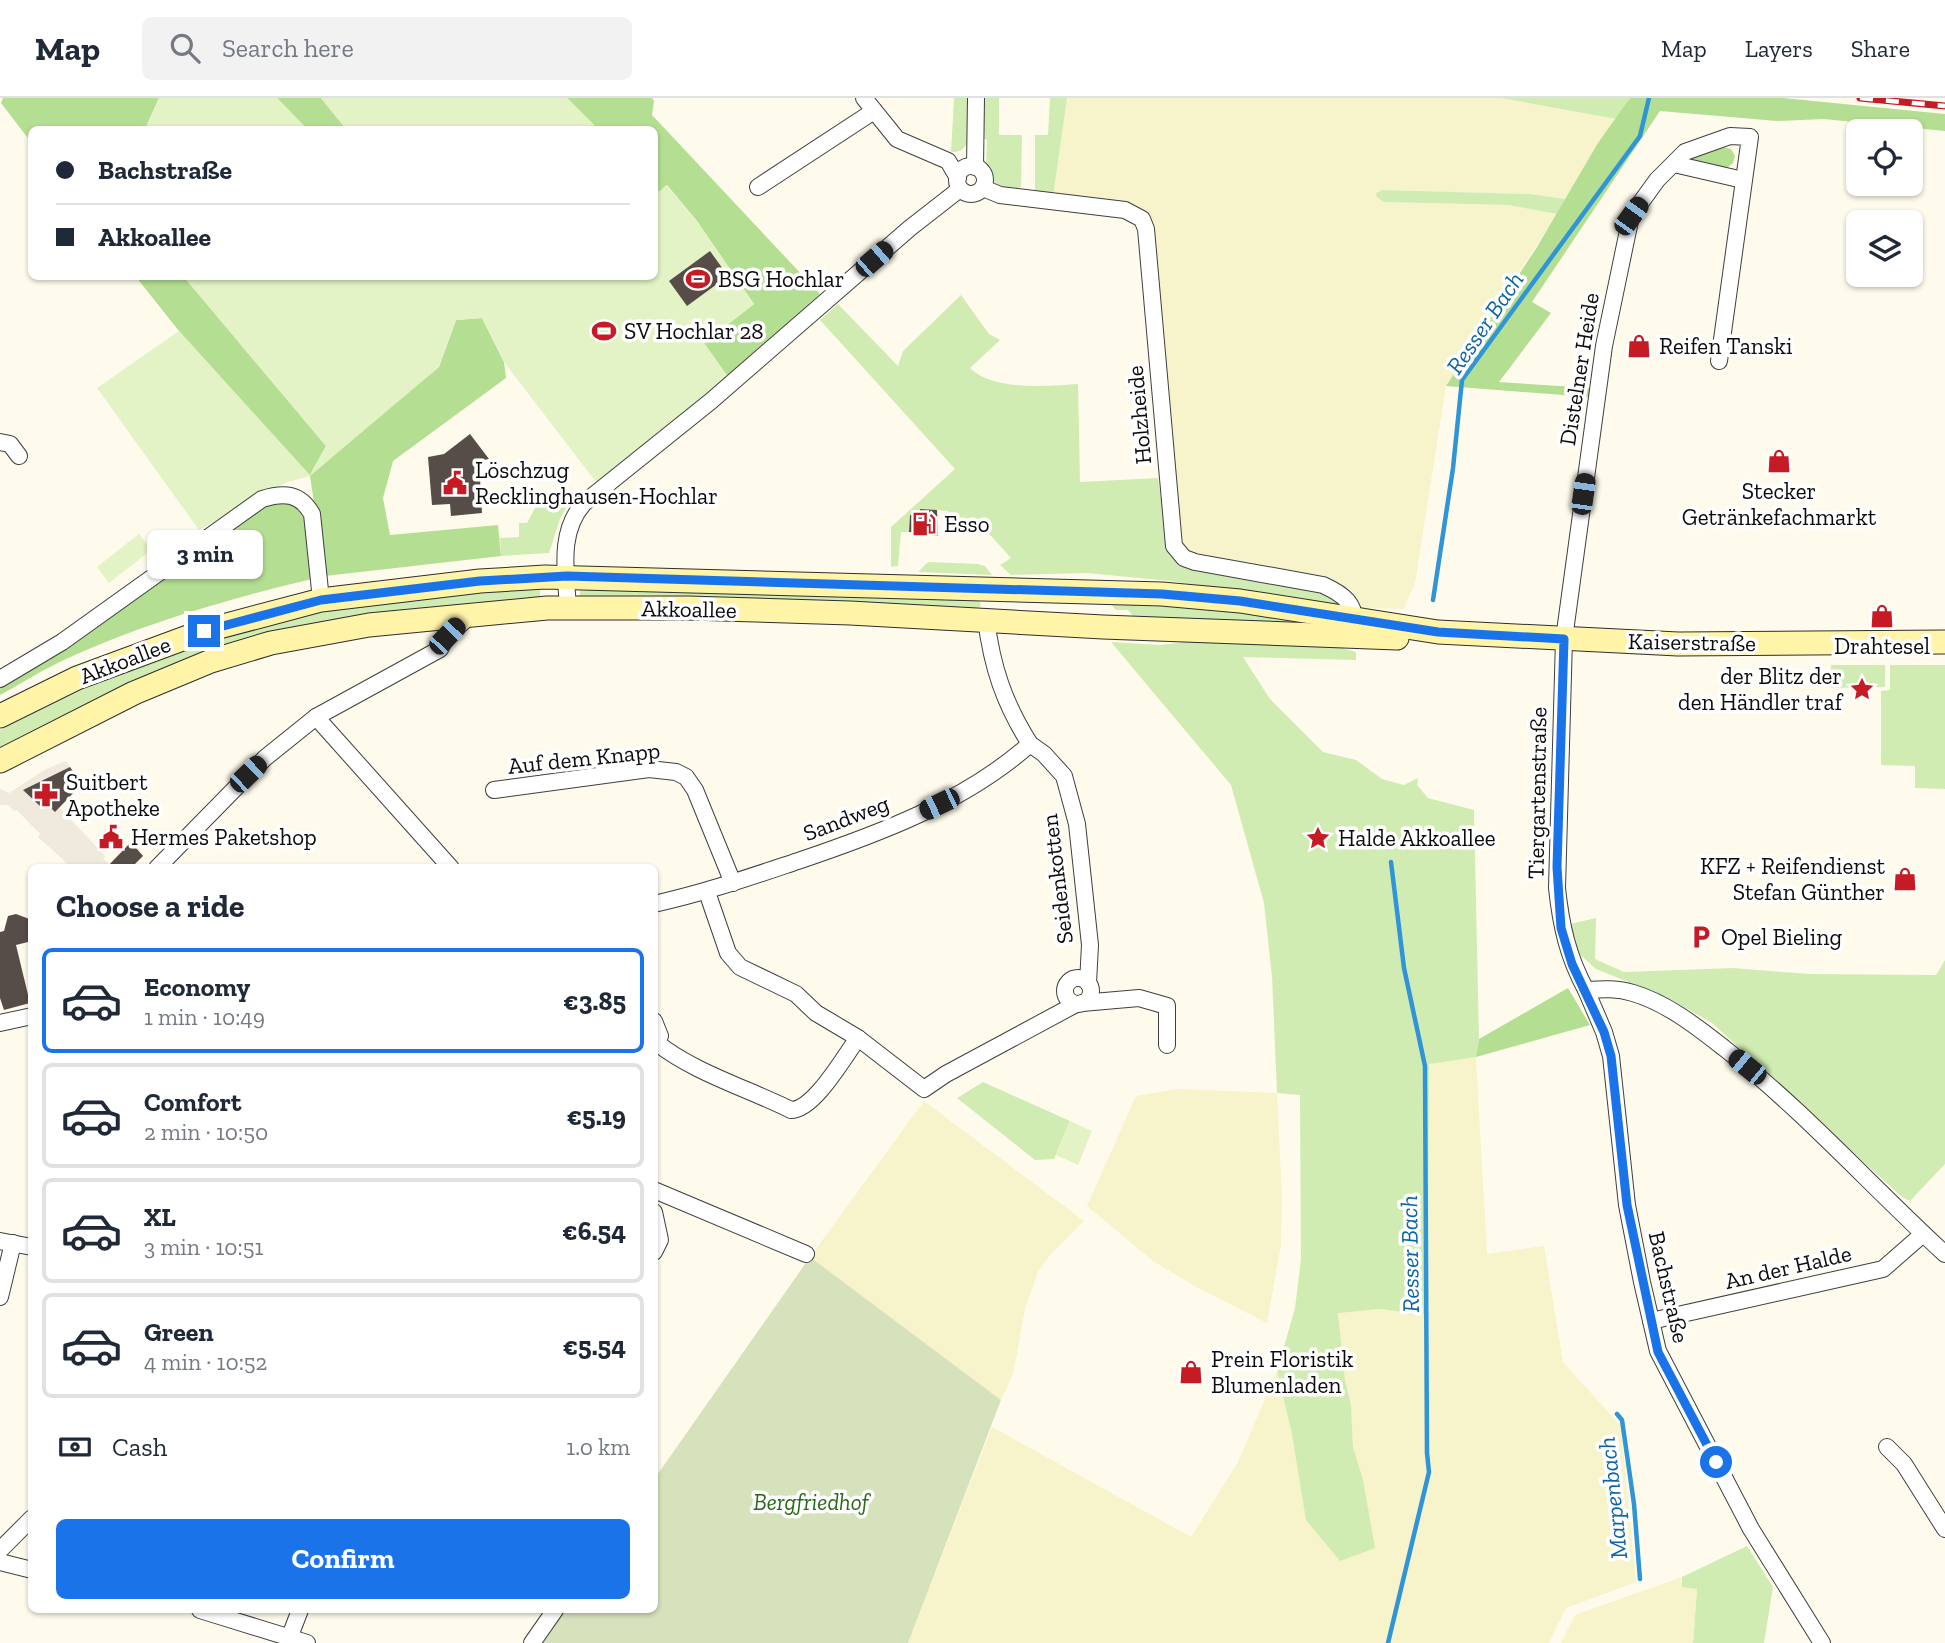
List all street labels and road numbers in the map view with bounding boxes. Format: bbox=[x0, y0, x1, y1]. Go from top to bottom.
street label: Distelner Heide bbox=[1553, 291, 1605, 447]
street label: Holzheide bbox=[1121, 364, 1157, 466]
street label: Akkoallee bbox=[641, 594, 737, 624]
street label: Kaiserstraße bbox=[1628, 627, 1756, 657]
street label: Akkoallee bbox=[76, 630, 174, 690]
street label: Tiergartenstraße bbox=[1521, 707, 1553, 879]
street label: Auf dem Knapp bbox=[507, 736, 661, 780]
street label: Sandweg bbox=[799, 789, 893, 847]
street label: Seidenkotten bbox=[1035, 812, 1079, 946]
street label: Bachstraße bbox=[1643, 1228, 1695, 1346]
street label: An der Halde bbox=[1722, 1239, 1854, 1295]

